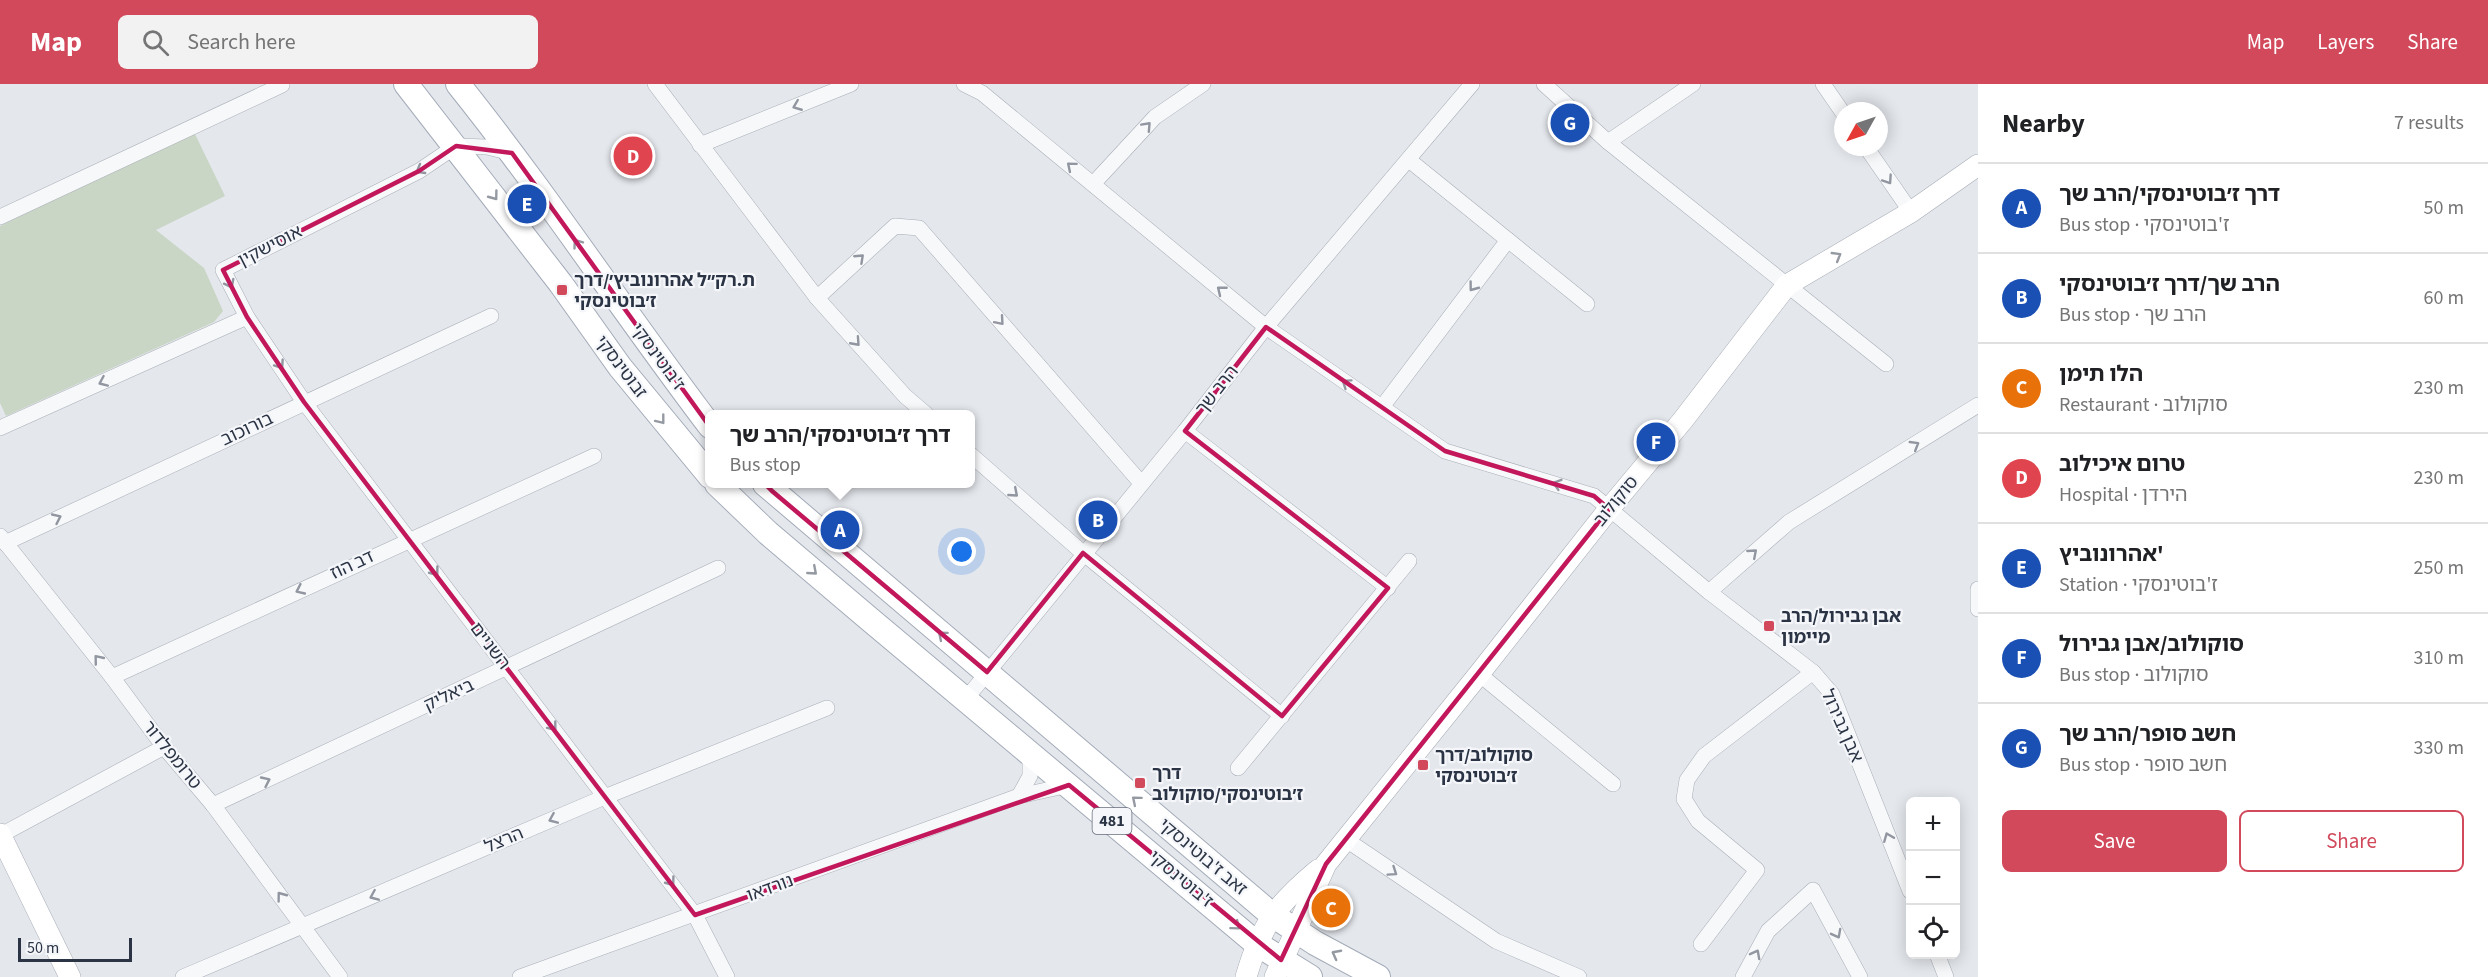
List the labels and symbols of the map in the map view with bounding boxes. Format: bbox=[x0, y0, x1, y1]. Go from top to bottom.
one-way arrow bbox=[792, 99, 803, 111]
pin: G bbox=[1550, 100, 1590, 146]
north arrow bbox=[1834, 102, 1888, 156]
one-way arrow bbox=[1140, 122, 1151, 133]
pin: D bbox=[614, 134, 652, 178]
one-way arrow bbox=[1066, 162, 1077, 173]
one-way arrow bbox=[416, 163, 426, 175]
one-way arrow bbox=[1881, 173, 1892, 184]
pin: E bbox=[508, 182, 546, 226]
one-way arrow bbox=[487, 190, 498, 201]
street label: אוסישקין bbox=[233, 219, 307, 273]
one-way arrow bbox=[573, 238, 584, 249]
one-way arrow bbox=[1831, 251, 1841, 263]
one-way arrow bbox=[852, 255, 863, 266]
place label: ת.רק״ל אהרונוביץ׳/דרך ז׳בוטינסקי bbox=[574, 268, 755, 314]
one-way arrow bbox=[223, 278, 234, 288]
one-way arrow bbox=[1469, 280, 1480, 291]
marker: ת.רק״ל אהרונוביץ׳/דרך ז׳בוטינסקי bbox=[555, 283, 569, 297]
one-way arrow bbox=[1217, 286, 1228, 297]
one-way arrow bbox=[992, 314, 1003, 325]
street label: ז'בוטינסקי bbox=[625, 318, 691, 396]
street label: זבוטינסקי bbox=[589, 330, 653, 404]
one-way arrow bbox=[849, 335, 860, 345]
one-way arrow bbox=[272, 359, 283, 370]
street label: הרב שך bbox=[1190, 360, 1244, 420]
one-way arrow bbox=[99, 374, 110, 386]
one-way arrow bbox=[1342, 379, 1353, 390]
street label: בורוכוב bbox=[217, 406, 277, 452]
one-way arrow bbox=[654, 413, 665, 424]
pin: F bbox=[1636, 420, 1676, 464]
one-way arrow bbox=[1909, 440, 1919, 452]
street label: סוקולוב bbox=[1588, 470, 1644, 532]
one-way arrow bbox=[1552, 479, 1563, 491]
one-way arrow bbox=[1008, 485, 1019, 496]
pin: B bbox=[1078, 498, 1118, 542]
pin: A bbox=[820, 508, 860, 552]
one-way arrow bbox=[51, 513, 62, 525]
your location bbox=[947, 537, 976, 566]
street label: דב הוז bbox=[326, 544, 378, 586]
one-way arrow bbox=[1746, 549, 1757, 560]
one-way arrow bbox=[806, 563, 817, 574]
one-way arrow bbox=[427, 565, 438, 576]
one-way arrow bbox=[295, 582, 306, 594]
place label: אבן גבירול/הרב מיימון bbox=[1781, 604, 1901, 650]
street label: השניים bbox=[464, 617, 516, 675]
marker: אבן גבירול/הרב מיימון bbox=[1762, 619, 1776, 633]
one-way arrow bbox=[938, 631, 949, 642]
one-way arrow bbox=[94, 655, 105, 666]
street label: ביאליק bbox=[420, 672, 478, 718]
street label: אבן גבירול bbox=[1815, 686, 1869, 766]
street label: טרומפלדור bbox=[137, 715, 207, 795]
one-way arrow bbox=[545, 720, 556, 731]
place label: סוקולוב/דרך ז׳בוטינסקי bbox=[1435, 743, 1533, 789]
marker: סוקולוב/דרך ז׳בוטינסקי bbox=[1416, 758, 1430, 772]
place label: דרך ז׳בוטינסקי/סוקולוב bbox=[1152, 761, 1304, 807]
one-way arrow bbox=[260, 776, 271, 788]
marker: דרך ז׳בוטינסקי/סוקולוב bbox=[1133, 776, 1147, 790]
one-way arrow bbox=[1132, 796, 1143, 807]
road number: 481 bbox=[1092, 808, 1132, 834]
one-way arrow bbox=[549, 812, 560, 824]
street label: זאב ז'בוטינסקי bbox=[1154, 814, 1252, 900]
street label: הרצל bbox=[481, 821, 527, 859]
one-way arrow bbox=[1883, 833, 1895, 844]
street label: ז'בוטינסקי bbox=[1144, 846, 1218, 912]
one-way arrow bbox=[1387, 865, 1398, 876]
street label: נורדאו bbox=[743, 868, 797, 908]
one-way arrow bbox=[664, 875, 675, 886]
pin: C bbox=[1312, 886, 1350, 930]
one-way arrow bbox=[369, 889, 380, 901]
one-way arrow bbox=[277, 892, 288, 903]
one-way arrow bbox=[1229, 918, 1240, 929]
one-way arrow bbox=[1830, 927, 1841, 938]
scale bar bbox=[18, 935, 132, 962]
one-way arrow bbox=[1332, 950, 1342, 961]
one-way arrow bbox=[1749, 950, 1760, 960]

